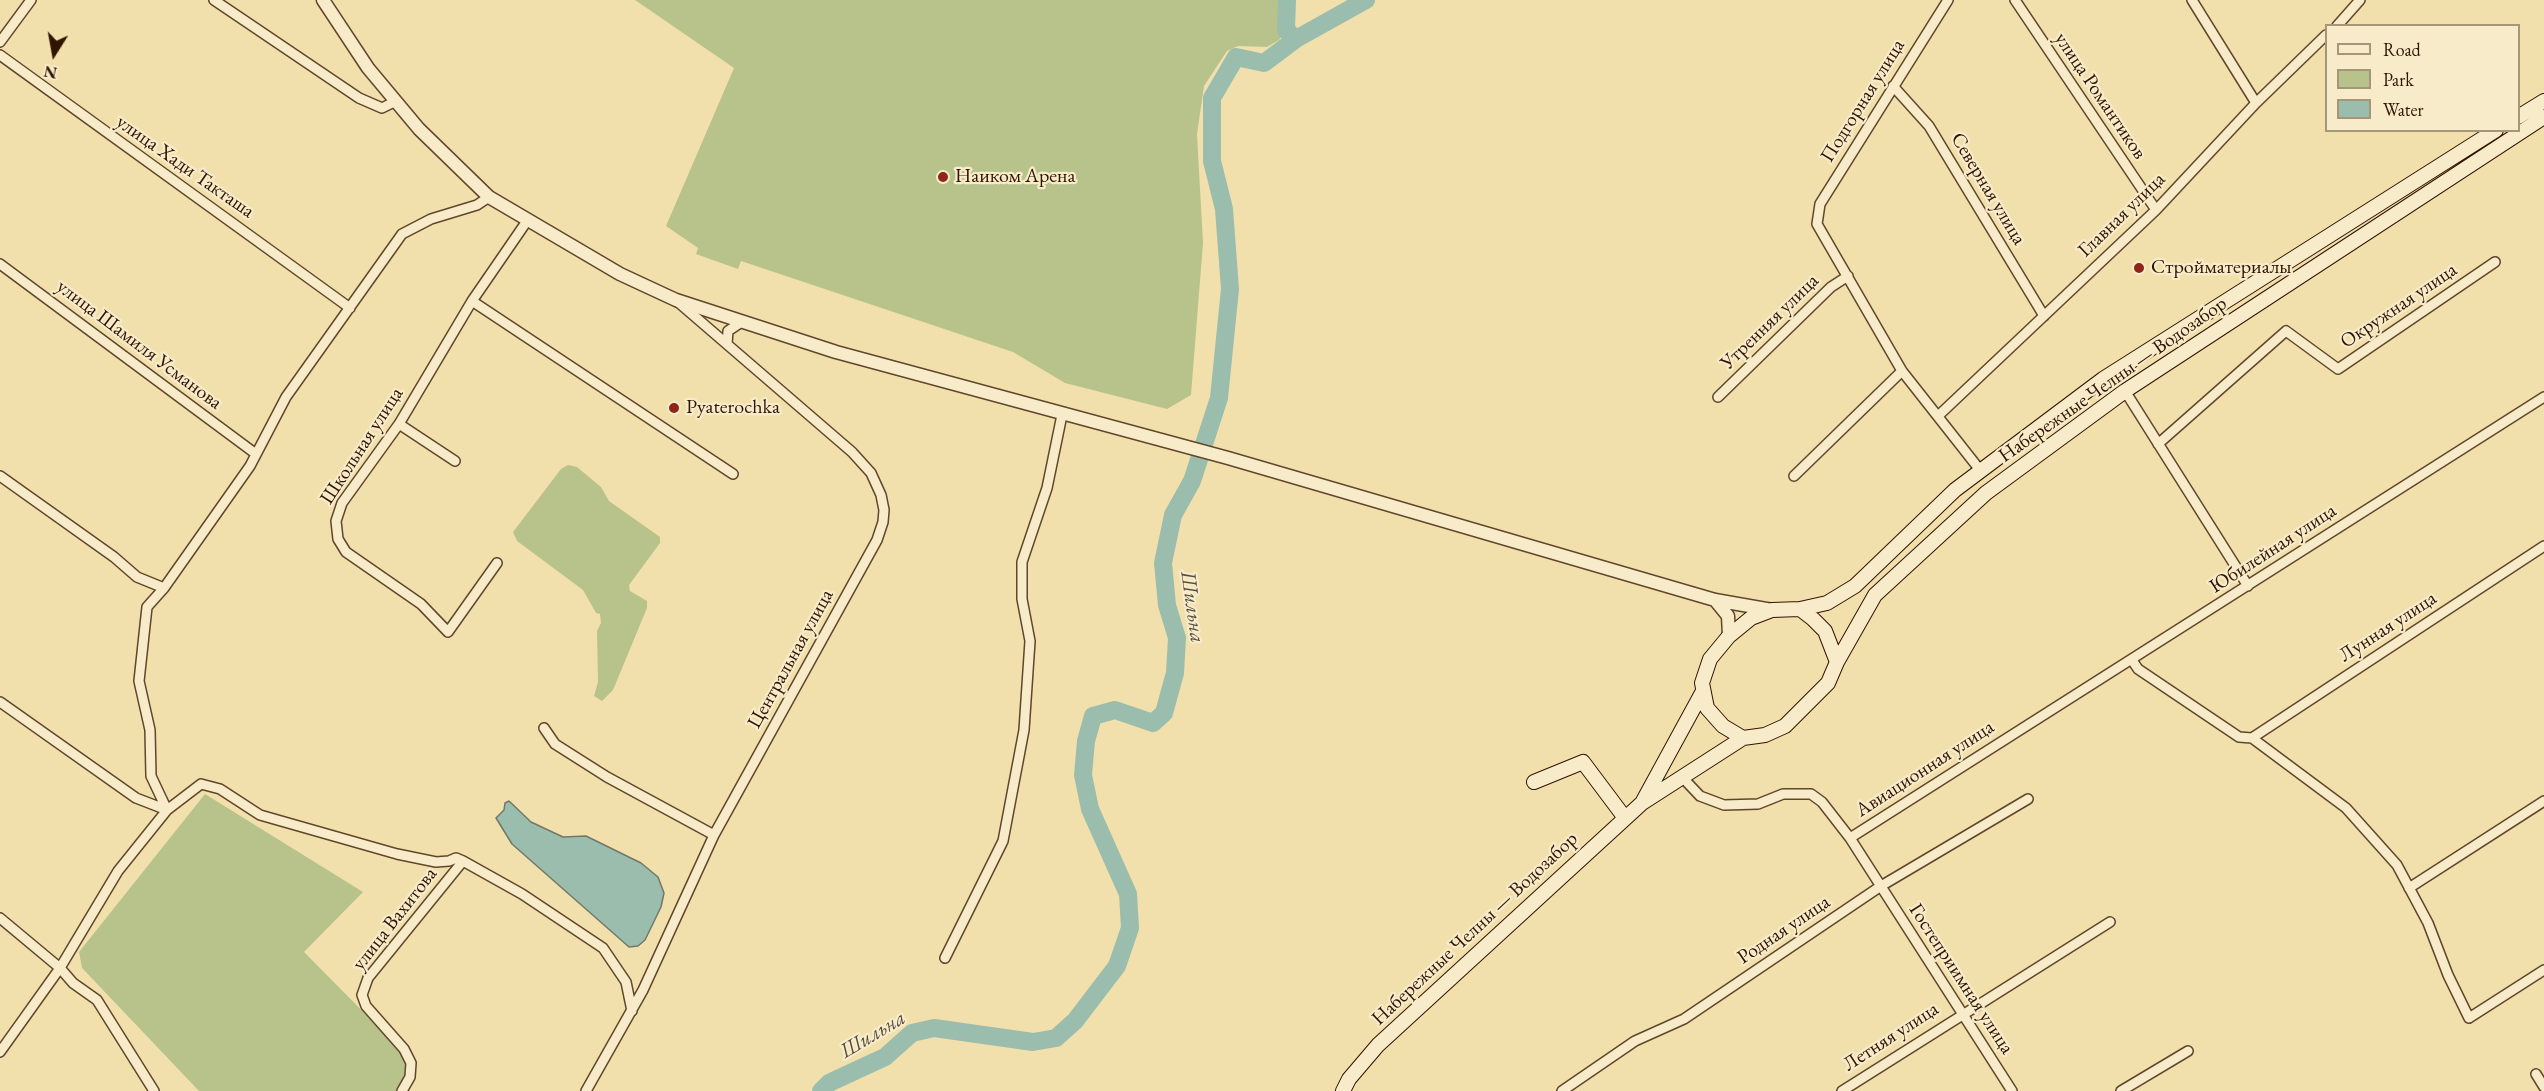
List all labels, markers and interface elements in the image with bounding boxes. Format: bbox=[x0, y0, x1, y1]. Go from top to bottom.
north arrow bbox=[24, 24, 84, 84]
legend bbox=[2325, 24, 2520, 132]
street label: улица Романтиков bbox=[2049, 28, 2151, 164]
street label: Подгорная улица bbox=[1816, 35, 1910, 167]
text: Road bbox=[2383, 38, 2421, 61]
text: N bbox=[42, 61, 59, 84]
text: Park bbox=[2383, 68, 2414, 91]
text: Water bbox=[2383, 98, 2424, 121]
street label: улица Хади Такташа bbox=[111, 110, 259, 224]
street label: Северная улица bbox=[1945, 129, 2031, 249]
place label: Наиком Арена bbox=[955, 165, 1076, 189]
street label: Главная улица bbox=[2074, 168, 2170, 262]
marker: Наиком Арена bbox=[936, 170, 950, 184]
place label: Стройматериалы bbox=[2151, 256, 2291, 280]
street label: Окружная улица bbox=[2336, 258, 2462, 354]
marker: Стройматериалы bbox=[2132, 261, 2146, 275]
street label: Утренняя улица bbox=[1716, 269, 1824, 375]
street label: улица Шамиля Усманова bbox=[51, 275, 227, 415]
street label: Набережные Челны — Водозабор bbox=[1994, 292, 2232, 468]
street label: Школьная улица bbox=[315, 383, 409, 509]
place label: Pyaterochka bbox=[686, 396, 780, 420]
marker: Pyaterochka bbox=[667, 401, 681, 415]
street label: Юбилейная улица bbox=[2205, 499, 2341, 599]
water label: Шильна bbox=[1175, 570, 1209, 644]
street label: Центральная улица bbox=[743, 585, 839, 733]
street label: Лунная улица bbox=[2335, 587, 2441, 667]
street label: Авиационная улица bbox=[1851, 715, 1999, 823]
street label: Набережные Челны — Водозабор bbox=[1367, 827, 1583, 1031]
street label: улица Вахитова bbox=[347, 863, 443, 975]
street label: Родная улица bbox=[1733, 890, 1835, 970]
street label: Гостеприимная улица bbox=[1903, 899, 2019, 1059]
street label: Летняя улица bbox=[1839, 997, 1943, 1077]
water label: Шильна bbox=[836, 1006, 910, 1064]

